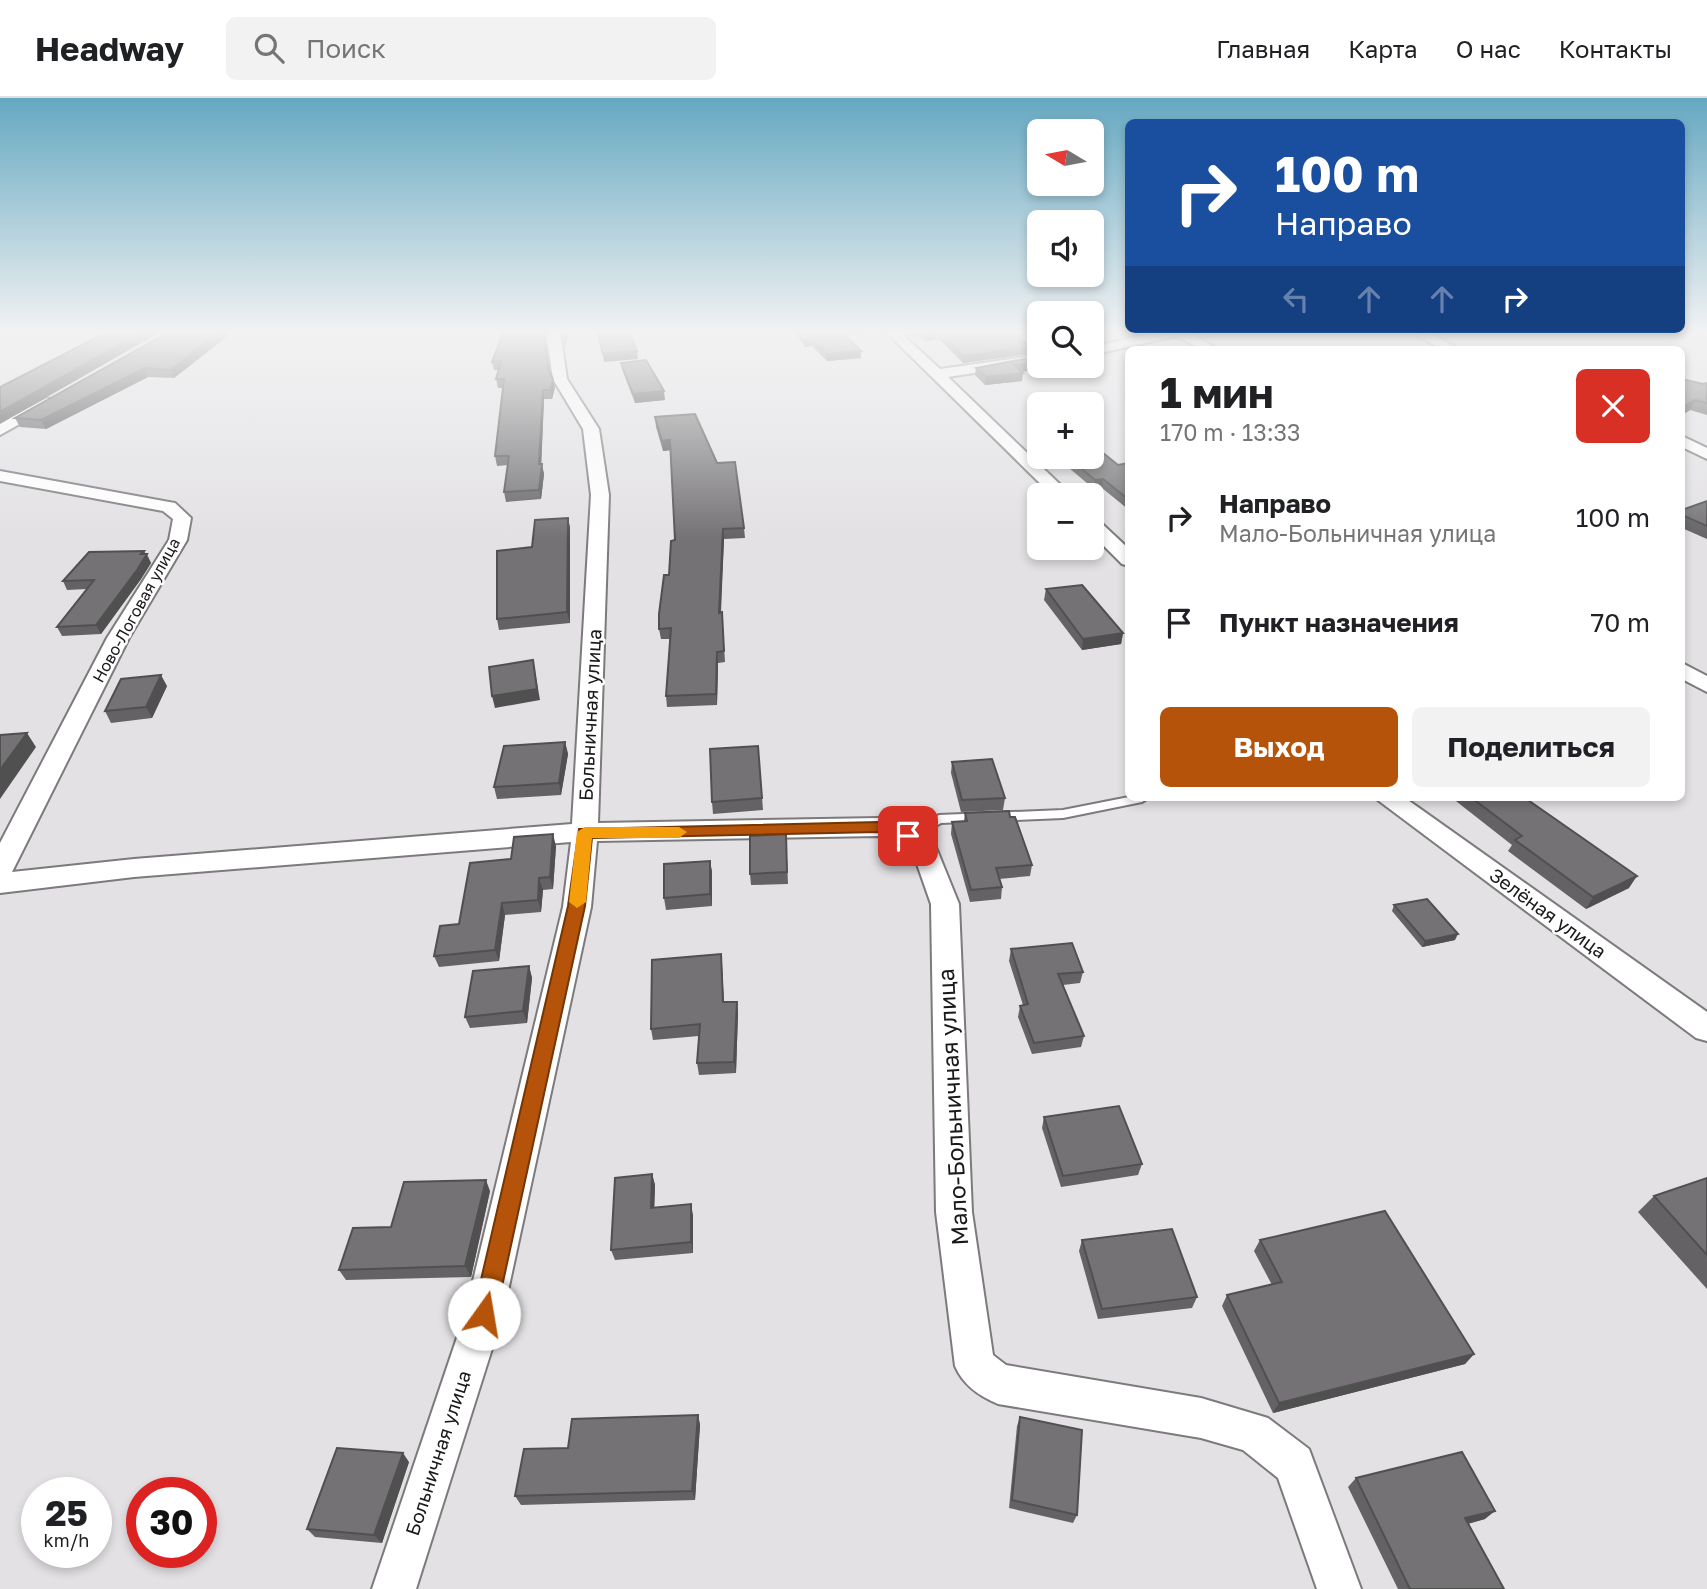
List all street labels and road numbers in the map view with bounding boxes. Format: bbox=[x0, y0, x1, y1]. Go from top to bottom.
street label: Ново-Логовая улица bbox=[88, 534, 184, 686]
street label: Больничная улица bbox=[574, 628, 605, 802]
street label: Зелёная улица bbox=[1485, 863, 1611, 963]
street label: Мало-Больничная улица bbox=[931, 968, 973, 1246]
street label: Больничная улица bbox=[400, 1367, 475, 1538]

